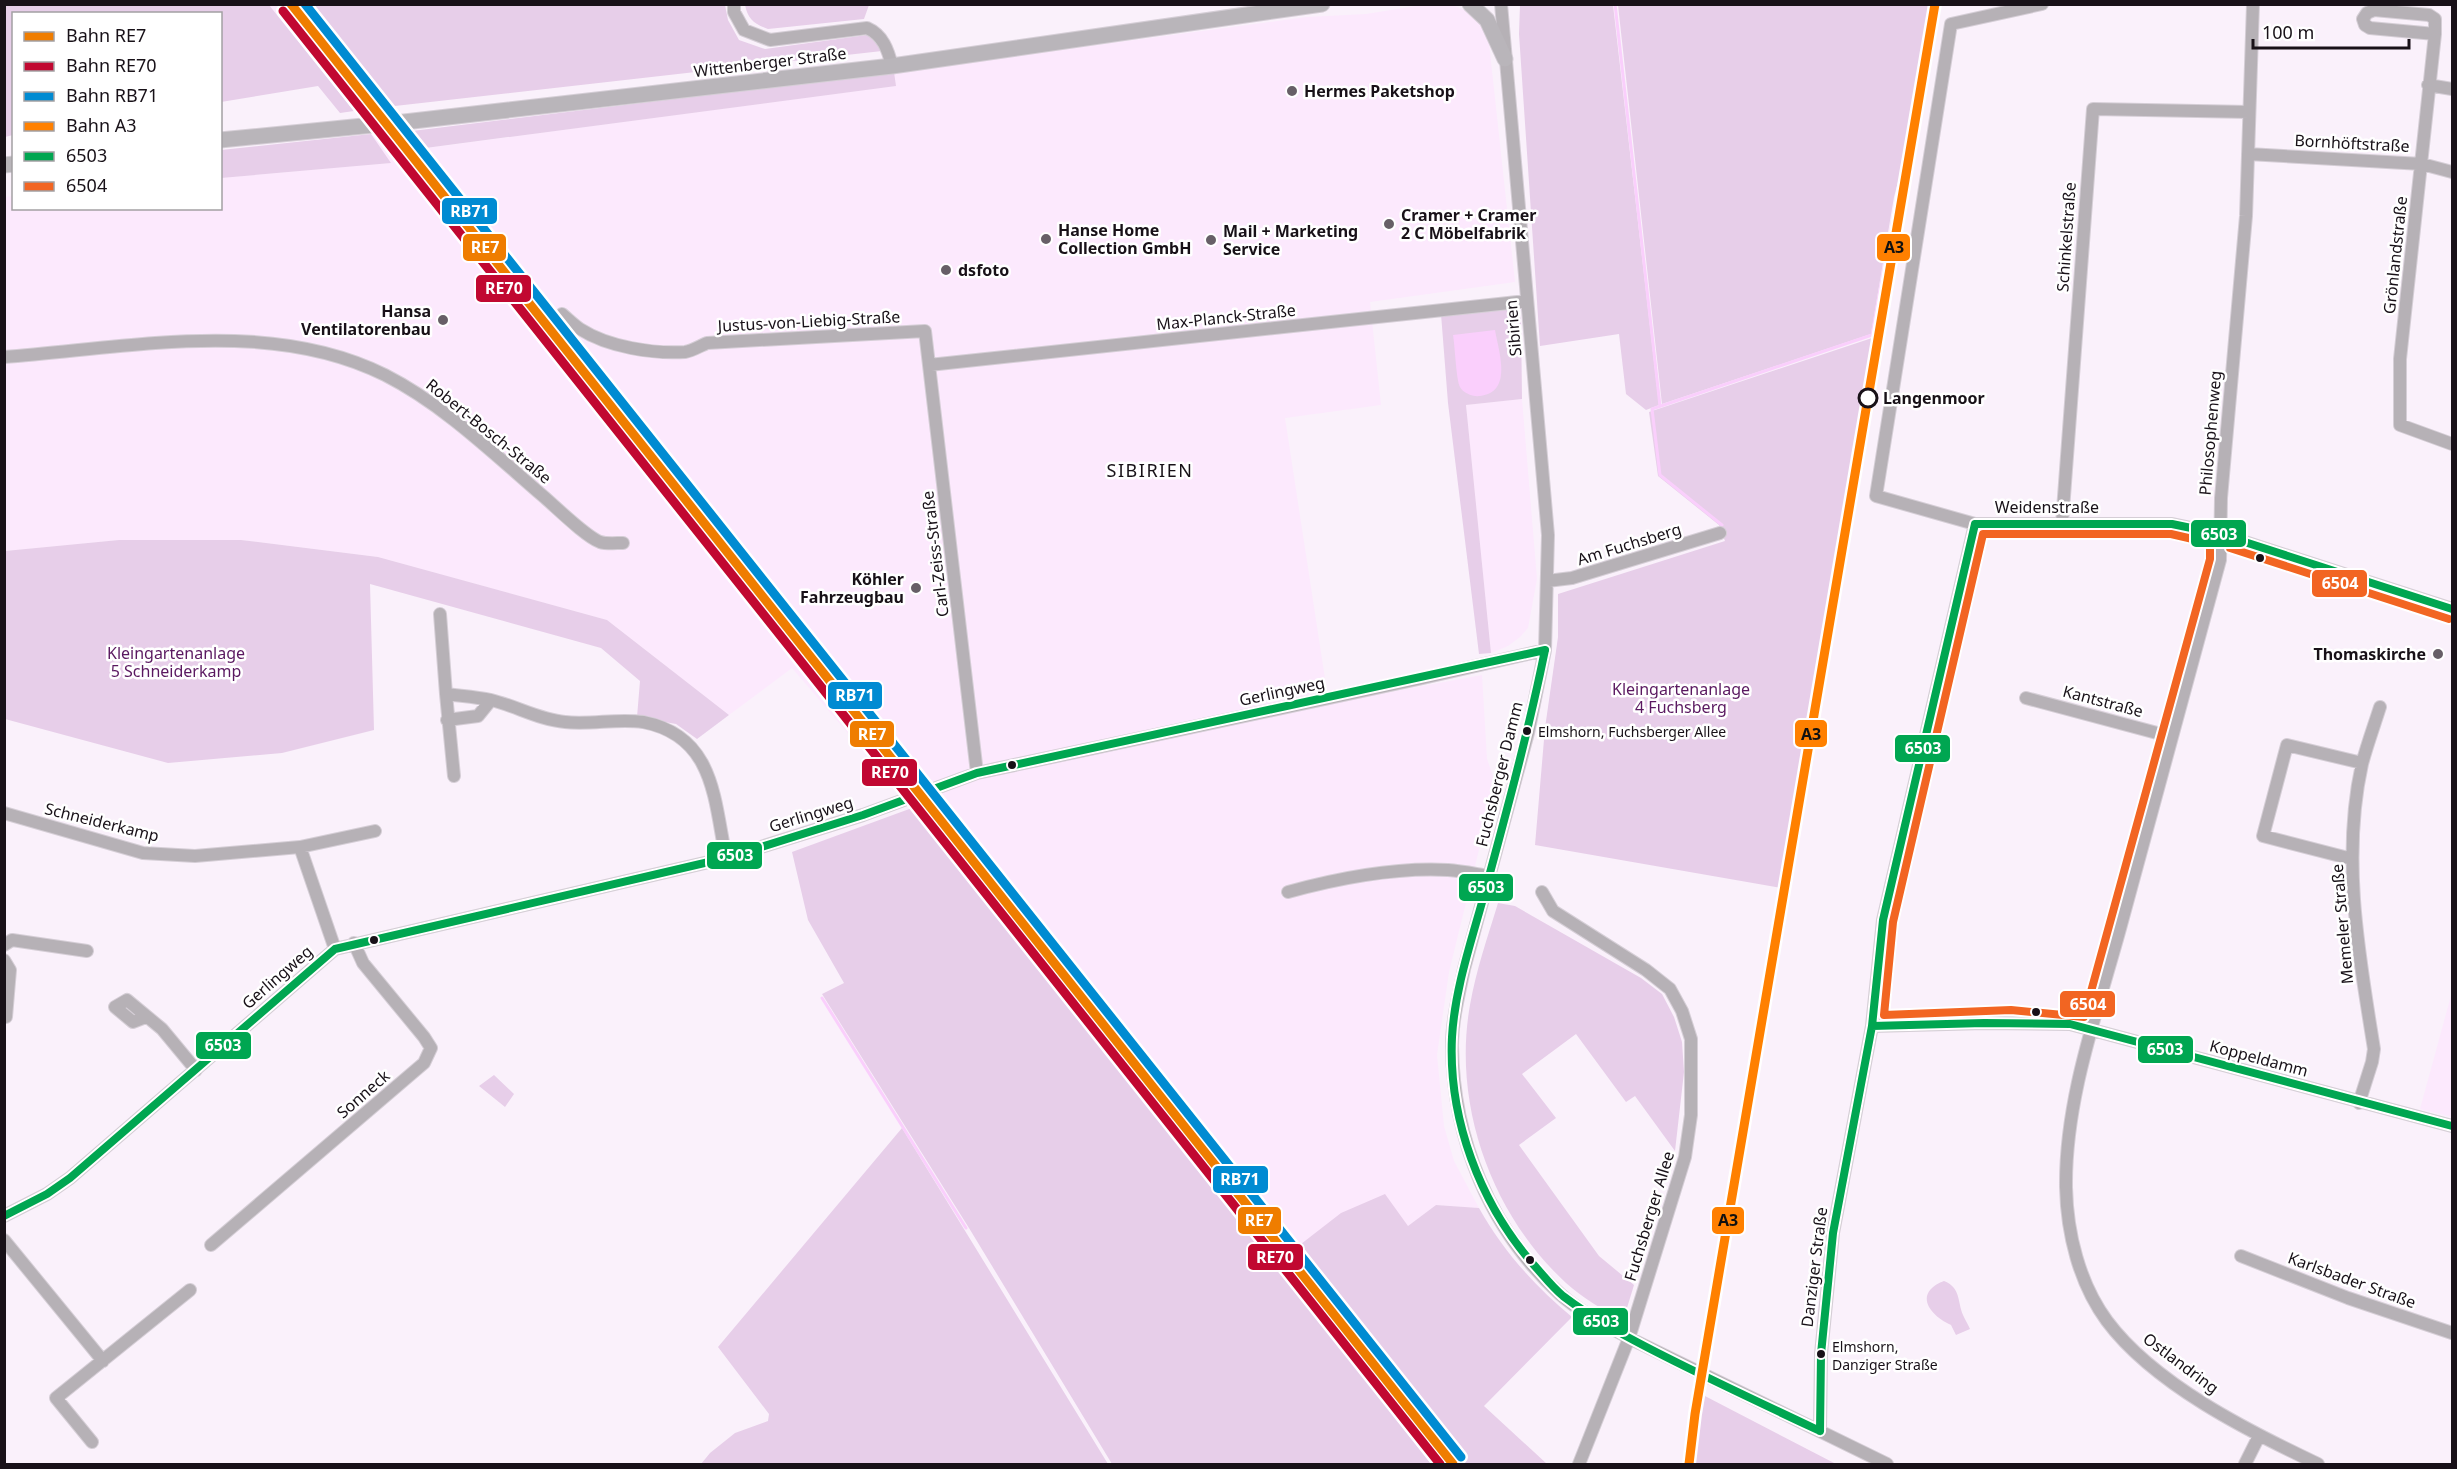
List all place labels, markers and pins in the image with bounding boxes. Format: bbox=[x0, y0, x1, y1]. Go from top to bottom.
place label: Hermes Paketshop bbox=[1304, 80, 1455, 102]
marker: Hermes Paketshop bbox=[1285, 84, 1299, 98]
place label: Cramer + Cramer 2 C Möbelfabrik bbox=[1401, 204, 1536, 244]
marker: Cramer + Cramer 2 C Möbelfabrik bbox=[1382, 217, 1396, 231]
place label: Hanse Home Collection GmbH bbox=[1058, 219, 1191, 259]
place label: Mail + Marketing Service bbox=[1223, 220, 1358, 260]
marker: Hanse Home Collection GmbH bbox=[1039, 232, 1053, 246]
marker: Mail + Marketing Service bbox=[1204, 233, 1218, 247]
place label: dsfoto bbox=[958, 259, 1009, 281]
marker: dsfoto bbox=[939, 263, 953, 277]
place label: Hansa Ventilatorenbau bbox=[301, 300, 431, 340]
marker: Hansa Ventilatorenbau bbox=[436, 313, 450, 327]
place label: Langenmoor bbox=[1883, 387, 1985, 409]
marker: Langenmoor bbox=[1858, 388, 1878, 408]
unlabelled marker bbox=[2254, 552, 2266, 564]
place label: Köhler Fahrzeugbau bbox=[800, 568, 904, 608]
marker: Köhler Fahrzeugbau bbox=[909, 581, 923, 595]
place label: Thomaskirche bbox=[2313, 643, 2426, 665]
marker: Thomaskirche bbox=[2431, 647, 2445, 661]
place label: Elmshorn, Fuchsberger Allee bbox=[1538, 722, 1726, 741]
marker: Elmshorn, Fuchsberger Allee bbox=[1521, 725, 1533, 737]
unlabelled marker bbox=[1006, 759, 1018, 771]
unlabelled marker bbox=[368, 934, 380, 946]
unlabelled marker bbox=[2030, 1006, 2042, 1018]
unlabelled marker bbox=[1524, 1254, 1536, 1266]
place label: Elmshorn, Danziger Straße bbox=[1832, 1337, 1938, 1374]
marker: Elmshorn, Danziger Straße bbox=[1815, 1348, 1827, 1360]

